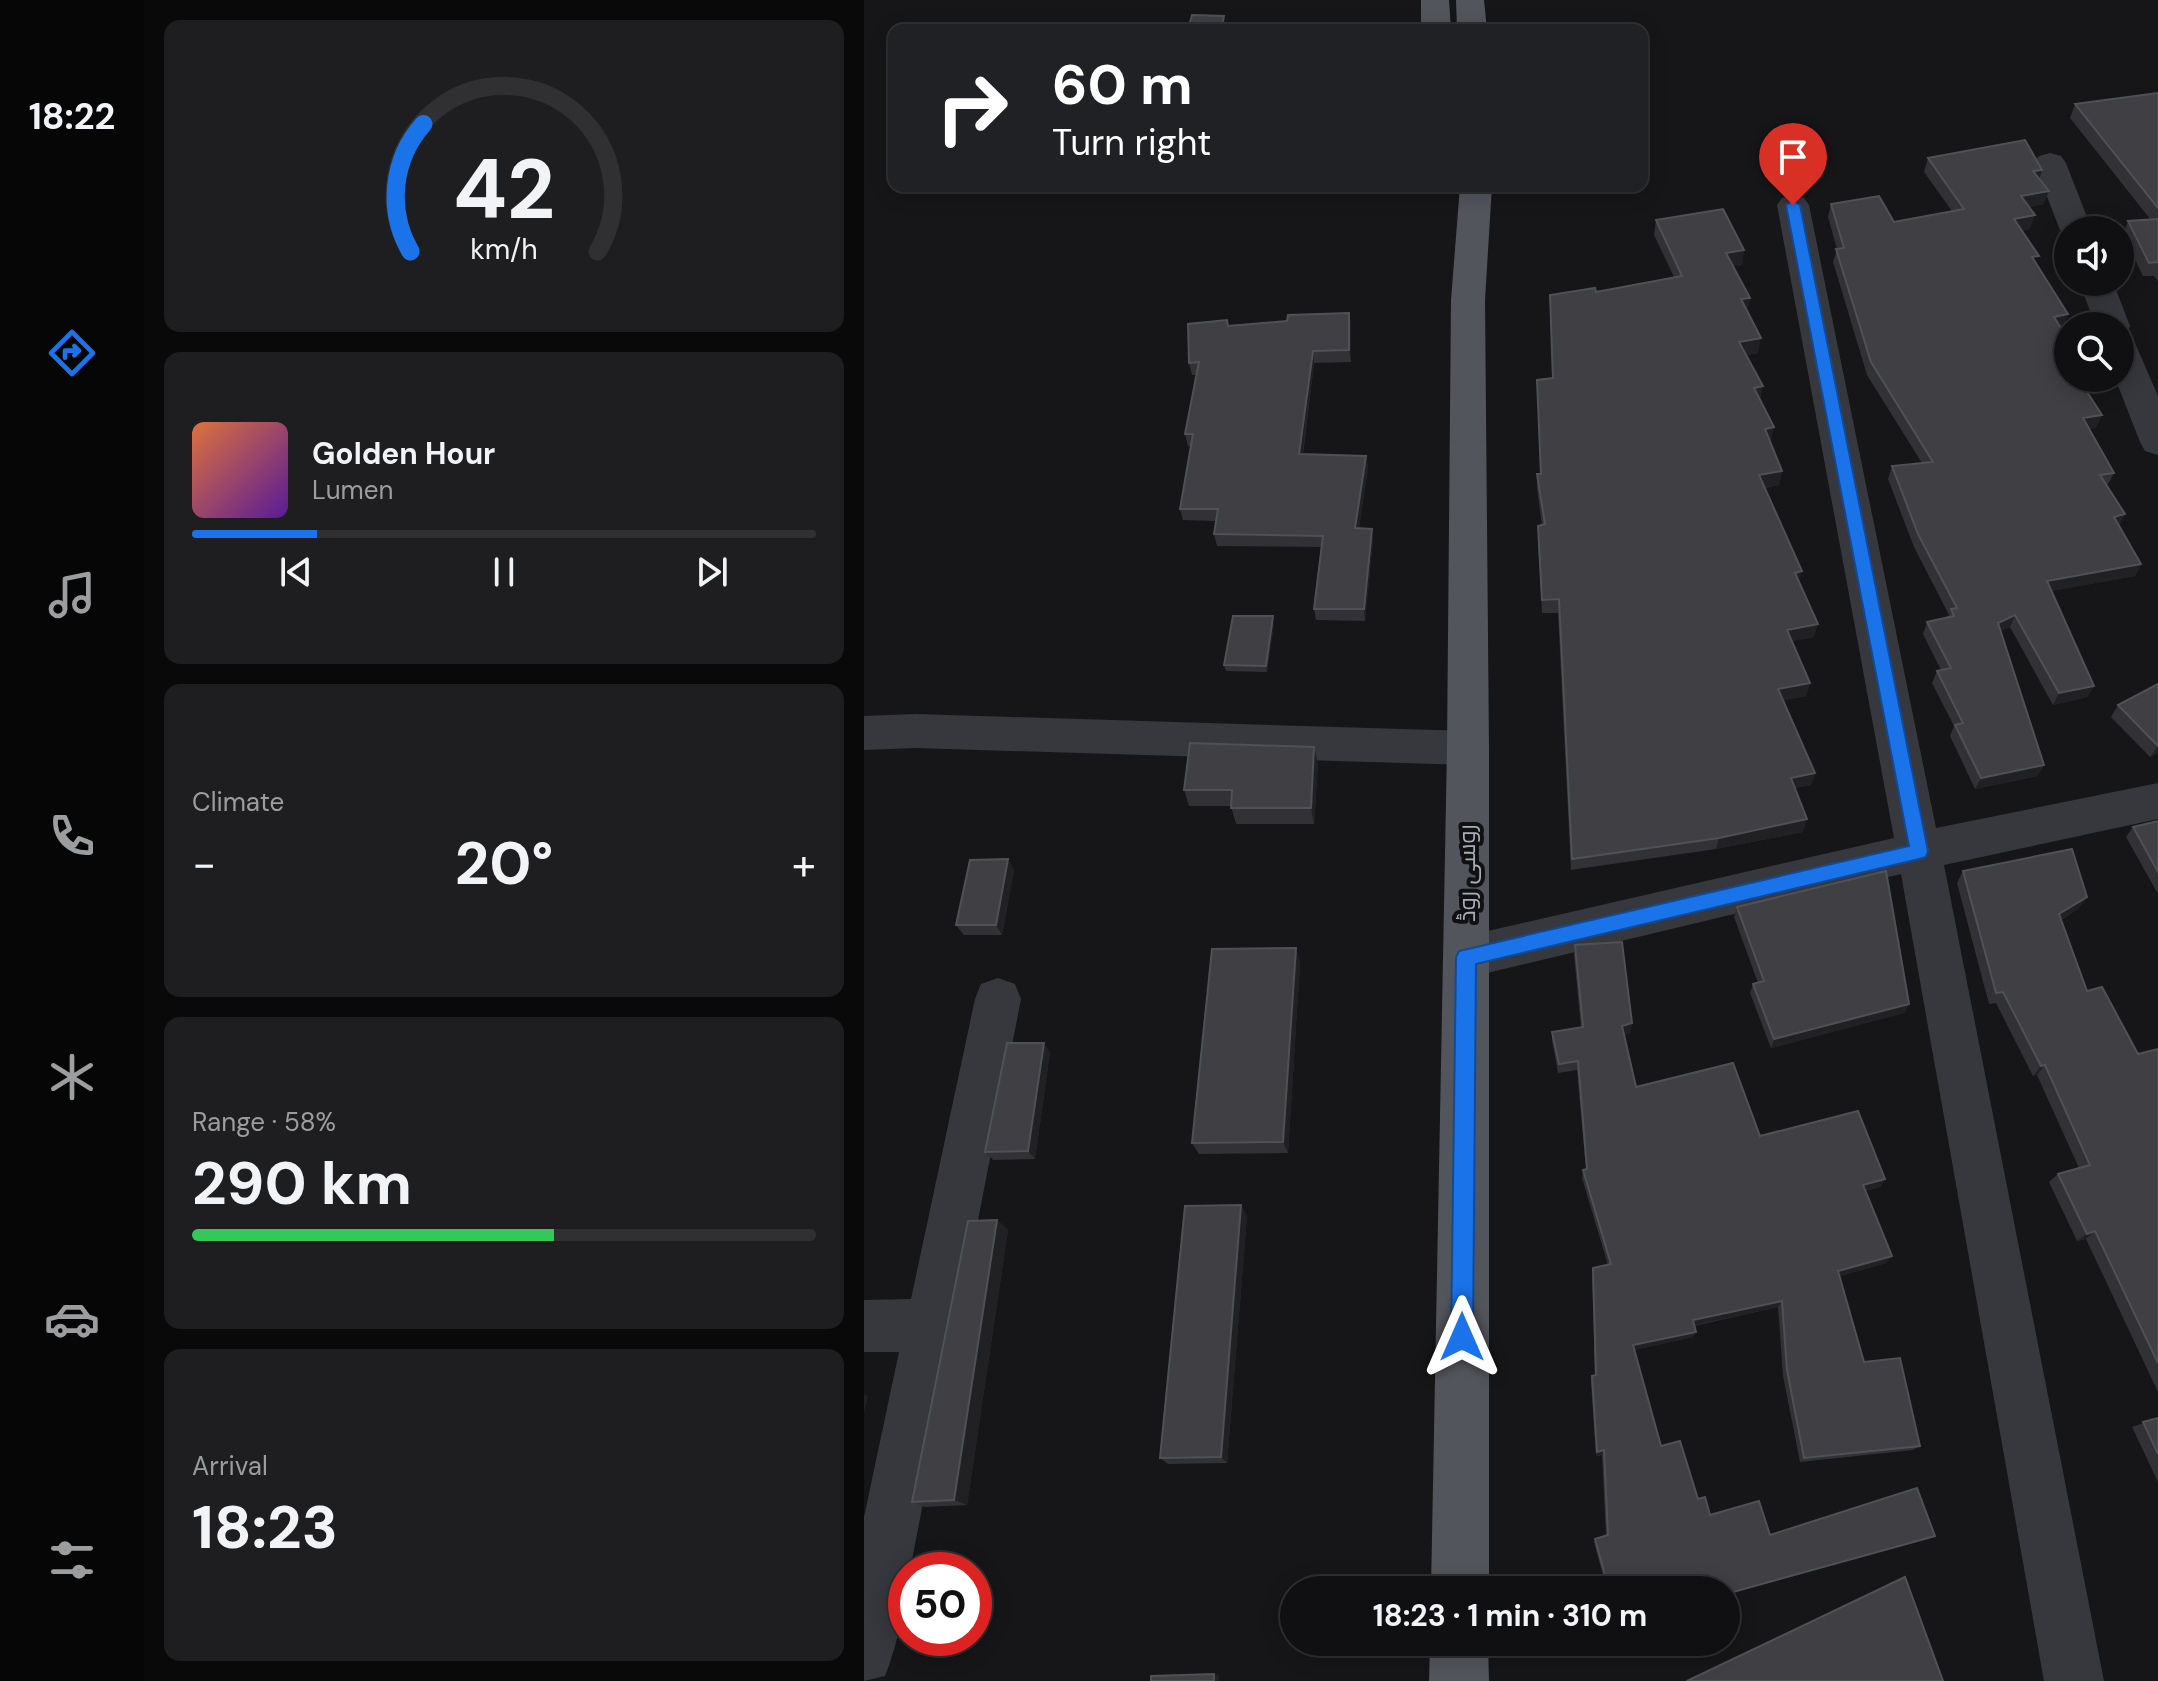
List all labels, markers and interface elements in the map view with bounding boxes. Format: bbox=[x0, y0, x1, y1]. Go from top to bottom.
text: 60 m bbox=[1052, 48, 1193, 121]
icon: right bbox=[920, 56, 1024, 160]
text: 18:22 bbox=[29, 93, 115, 140]
text: Turn right bbox=[1052, 119, 1211, 166]
pin bbox=[1759, 123, 1827, 205]
text: 42 bbox=[453, 135, 555, 244]
icon: arrive bbox=[1771, 135, 1815, 179]
map controls bbox=[2054, 216, 2134, 392]
button: sound bbox=[2054, 216, 2134, 296]
text: km/h bbox=[470, 231, 538, 268]
button: search bbox=[2054, 312, 2134, 392]
icon: directions bbox=[44, 325, 100, 381]
text: Golden Hour bbox=[312, 434, 495, 473]
text: Lumen bbox=[312, 473, 393, 507]
icon: previous bbox=[274, 550, 318, 594]
icon: pause bbox=[482, 550, 526, 594]
icon: next bbox=[690, 550, 734, 594]
icon: music bbox=[44, 567, 100, 623]
text: Climate bbox=[192, 785, 284, 819]
icon: phone bbox=[44, 808, 100, 864]
text: 20° bbox=[455, 824, 553, 903]
street label: روسی روڈ bbox=[1451, 824, 1482, 922]
text: − bbox=[192, 835, 216, 893]
text: + bbox=[792, 835, 816, 893]
icon: climate bbox=[44, 1049, 100, 1105]
text: Range · 58% bbox=[192, 1105, 336, 1139]
text: 290 km bbox=[192, 1144, 412, 1223]
icon: car bbox=[44, 1291, 100, 1347]
position arrow bbox=[1420, 1295, 1504, 1379]
text: Arrival bbox=[192, 1449, 268, 1483]
text: 18:23 bbox=[192, 1488, 338, 1567]
icon: filters bbox=[44, 1532, 100, 1588]
speed limit sign: 50 bbox=[888, 1552, 992, 1656]
text: 18:23 · 1 min · 310 m bbox=[1373, 1596, 1647, 1635]

